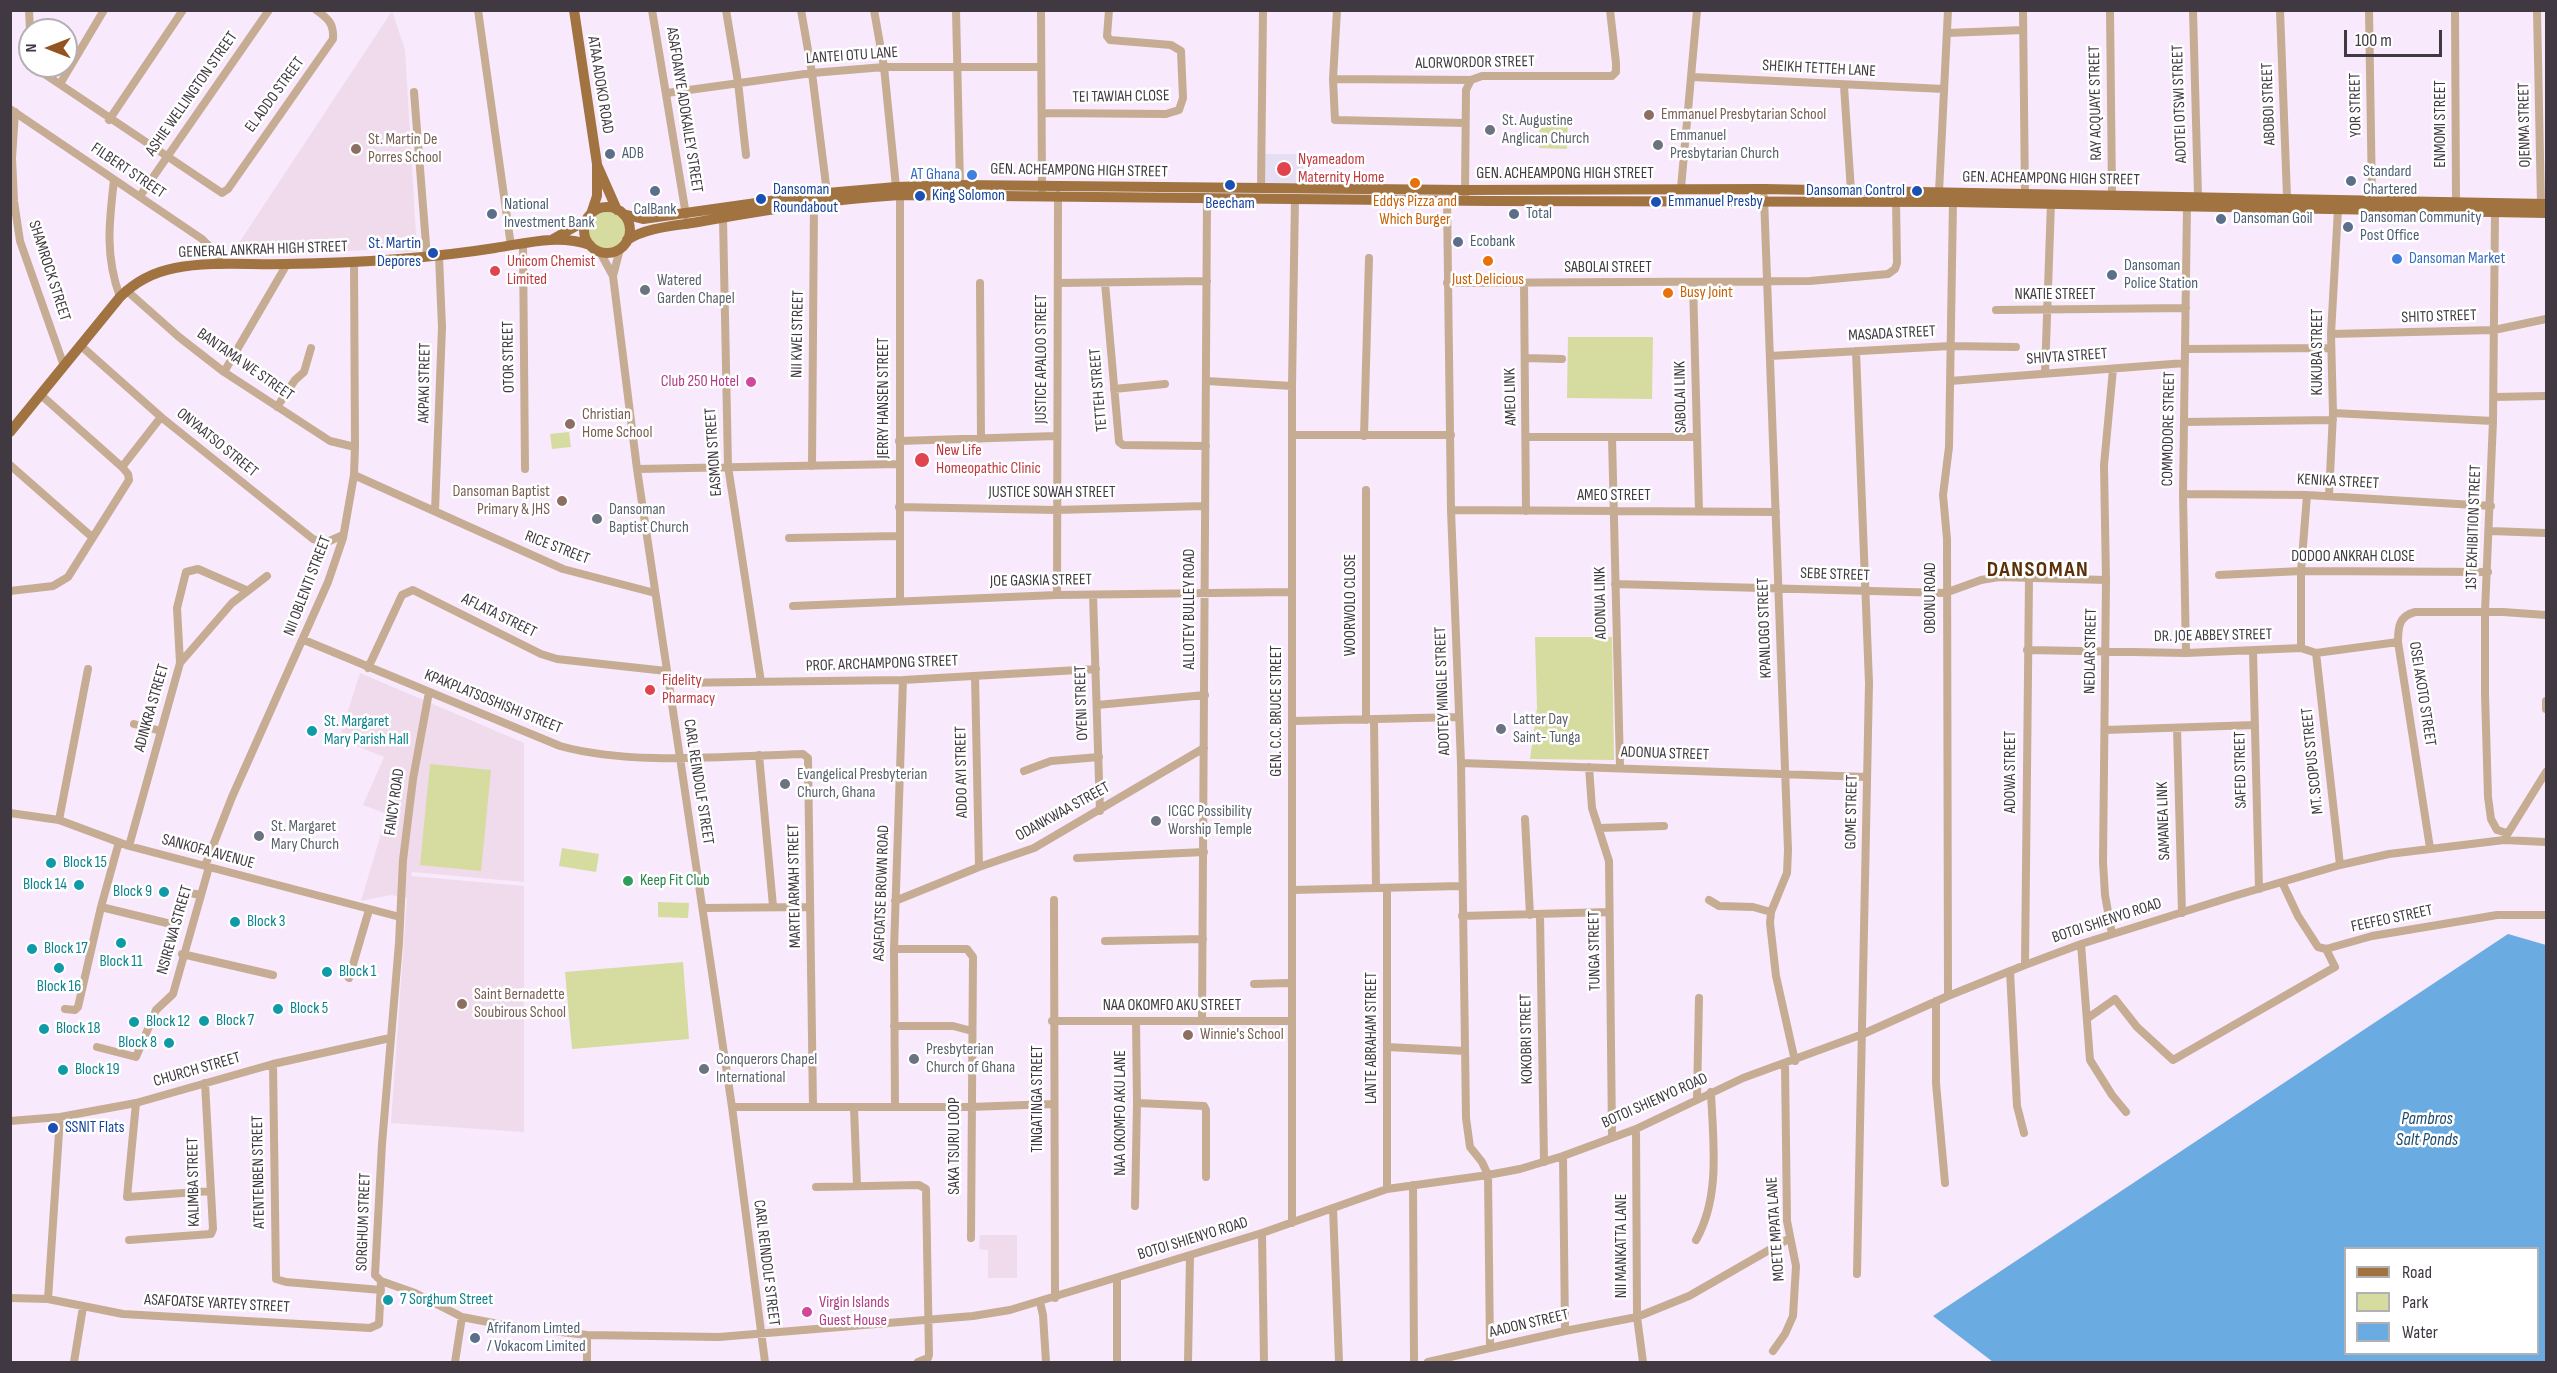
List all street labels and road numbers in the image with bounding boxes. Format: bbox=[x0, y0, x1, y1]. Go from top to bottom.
street label: ASAFOANYE ADOKAILEY STREET bbox=[661, 26, 707, 194]
street label: ASHIE WELLINGTON STREET bbox=[142, 28, 242, 160]
street label: ATAA ADOKO ROAD bbox=[583, 35, 617, 135]
street label: LANTEI OTU LANE bbox=[805, 43, 899, 69]
street label: ADOTEI OTSWI STREET bbox=[2168, 44, 2192, 164]
street label: RAY ACQUAYE STREET bbox=[2085, 45, 2107, 161]
street label: ALORWORDOR STREET bbox=[1415, 52, 1535, 74]
street label: EL ADDO STREET bbox=[241, 54, 309, 136]
street label: SHEIKH TETTEH LANE bbox=[1762, 56, 1876, 82]
street label: ABOBOI STREET bbox=[2258, 62, 2280, 146]
street label: YOR STREET bbox=[2346, 73, 2366, 137]
street label: ENMOMI STREET bbox=[2431, 80, 2451, 168]
street label: OJENMA STREET bbox=[2515, 82, 2535, 168]
street label: TEI TAWIAH CLOSE bbox=[1072, 87, 1170, 107]
street label: FILBERT STREET bbox=[87, 139, 169, 203]
street label: GEN. ACHEAMPONG HIGH STREET bbox=[990, 160, 1168, 182]
street label: GEN. ACHEAMPONG HIGH STREET bbox=[1476, 164, 1654, 184]
street label: GEN. ACHEAMPONG HIGH STREET bbox=[1962, 168, 2140, 190]
street label: SHAMROCK STREET bbox=[24, 218, 74, 324]
street label: GENERAL ANKRAH HIGH STREET bbox=[178, 237, 348, 263]
street label: SABOLAI STREET bbox=[1564, 258, 1652, 278]
street label: NKATIE STREET bbox=[2015, 285, 2095, 305]
street label: NII KWEI STREET bbox=[788, 290, 808, 378]
street label: JUSTICE APALOO STREET bbox=[1032, 295, 1052, 423]
street label: SHITO STREET bbox=[2401, 306, 2477, 328]
street label: KUKUBA STREET bbox=[2308, 308, 2328, 396]
street label: OTOR STREET bbox=[499, 321, 519, 393]
street label: MASADA STREET bbox=[1848, 322, 1936, 346]
street label: BANTAMA WE STREET bbox=[193, 325, 297, 405]
street label: JERRY HANSEN STREET bbox=[874, 337, 894, 459]
street label: AKPAKI STREET bbox=[415, 343, 435, 423]
street label: SHIVTA STREET bbox=[2026, 345, 2108, 369]
street label: TETTEH STREET bbox=[1086, 347, 1112, 433]
street label: SABOLAI LINK bbox=[1671, 361, 1691, 433]
street label: AMEO LINK bbox=[1501, 368, 1521, 426]
street label: COMMODORE STREET bbox=[2158, 371, 2180, 487]
street label: ONYAATSO STREET bbox=[172, 404, 262, 482]
street label: EASMON STREET bbox=[701, 407, 727, 497]
street label: 1ST EXHIBITION STREET bbox=[2462, 464, 2486, 590]
street label: KENIKA STREET bbox=[2296, 470, 2380, 494]
street label: JUSTICE SOWAH STREET bbox=[988, 483, 1116, 503]
street label: AMEO STREET bbox=[1577, 486, 1651, 506]
street label: RICE STREET bbox=[522, 527, 592, 569]
street label: NII OBLENTI STREET bbox=[280, 533, 336, 639]
street label: DODOO ANKRAH CLOSE bbox=[2291, 547, 2415, 567]
street label: ALLOTEY BULLEY ROAD bbox=[1180, 549, 1200, 669]
street label: WOORWOLO CLOSE bbox=[1341, 554, 1361, 656]
street label: OBONU ROAD bbox=[1921, 562, 1941, 634]
street label: SEBE STREET bbox=[1800, 564, 1870, 586]
street label: ADONUA LINK bbox=[1591, 567, 1611, 639]
street label: JOE GASKIA STREET bbox=[990, 571, 1092, 591]
street label: KPANLOGO STREET bbox=[1754, 577, 1776, 679]
street label: AFLATA STREET bbox=[458, 590, 540, 642]
street label: NEDLAR STREET bbox=[2081, 608, 2101, 694]
street label: DR. JOE ABBEY STREET bbox=[2154, 625, 2272, 647]
street label: ADOTEY MINGLE STREET bbox=[1431, 626, 1455, 756]
street label: OSEI AKOTO STREET bbox=[2404, 640, 2440, 748]
street label: GEN. C.C. BRUCE STREET bbox=[1267, 645, 1287, 777]
street label: PROF. ARCHAMPONG STREET bbox=[805, 652, 959, 676]
street label: ADINKRA STREET bbox=[130, 662, 174, 754]
street label: OYENI STREET bbox=[1071, 665, 1093, 741]
street label: KPAKPLATSOSHISHI STREET bbox=[421, 666, 565, 738]
street label: MT. SCOPUS STREET bbox=[2298, 707, 2328, 815]
street label: CARL REINDOLF STREET bbox=[679, 718, 717, 846]
street label: ADDO AYI STREET bbox=[952, 726, 972, 818]
street label: ADOWA STREET bbox=[2001, 731, 2021, 813]
street label: SAFED STREET bbox=[2231, 731, 2251, 809]
street label: ADONUA STREET bbox=[1621, 743, 1709, 765]
street label: FANCY ROAD bbox=[381, 767, 409, 837]
street label: GOME STREET bbox=[1842, 774, 1862, 850]
street label: ODANKWAA STREET bbox=[1012, 778, 1114, 846]
street label: SAMANEA LINK bbox=[2153, 781, 2175, 861]
street label: MARTEI ARMAH STREET bbox=[784, 824, 806, 948]
street label: ASAFOATSE BROWN ROAD bbox=[870, 825, 894, 961]
street label: SANKOFA AVENUE bbox=[160, 830, 256, 874]
street label: NSIREWA STREET bbox=[153, 883, 197, 977]
street label: BOTOI SHIENYO ROAD bbox=[2050, 894, 2164, 948]
street label: FEEFEO STREET bbox=[2349, 901, 2435, 937]
street label: TUNGA STREET bbox=[1585, 911, 1605, 991]
street label: LANTE ABRAHAM STREET bbox=[1362, 972, 1382, 1104]
street label: KOKOBRI STREET bbox=[1517, 994, 1537, 1084]
street label: NAA OKOMFO AKU STREET bbox=[1103, 996, 1241, 1016]
street label: TINGATINGA STREET bbox=[1028, 1045, 1048, 1153]
street label: CHURCH STREET bbox=[151, 1048, 243, 1092]
street label: NAA OKOMFO AKU LANE bbox=[1111, 1050, 1131, 1176]
street label: BOTOI SHIENYO ROAD bbox=[1599, 1069, 1711, 1133]
street label: SAKA TSURU LOOP bbox=[945, 1097, 965, 1195]
street label: ATENTENBEN STREET bbox=[248, 1115, 270, 1229]
street label: KALIMBA STREET bbox=[184, 1137, 204, 1227]
street label: SORGHUM STREET bbox=[353, 1172, 375, 1272]
street label: MOETE MPATA LANE bbox=[1763, 1176, 1789, 1282]
street label: NII MANKATTA LANE bbox=[1612, 1194, 1632, 1298]
street label: CARL REINDOLF STREET bbox=[749, 1199, 783, 1327]
street label: BOTOI SHIENYO ROAD bbox=[1136, 1213, 1250, 1265]
street label: ASAFOATSE YARTEY STREET bbox=[144, 1291, 290, 1317]
street label: AADON STREET bbox=[1488, 1306, 1570, 1342]

